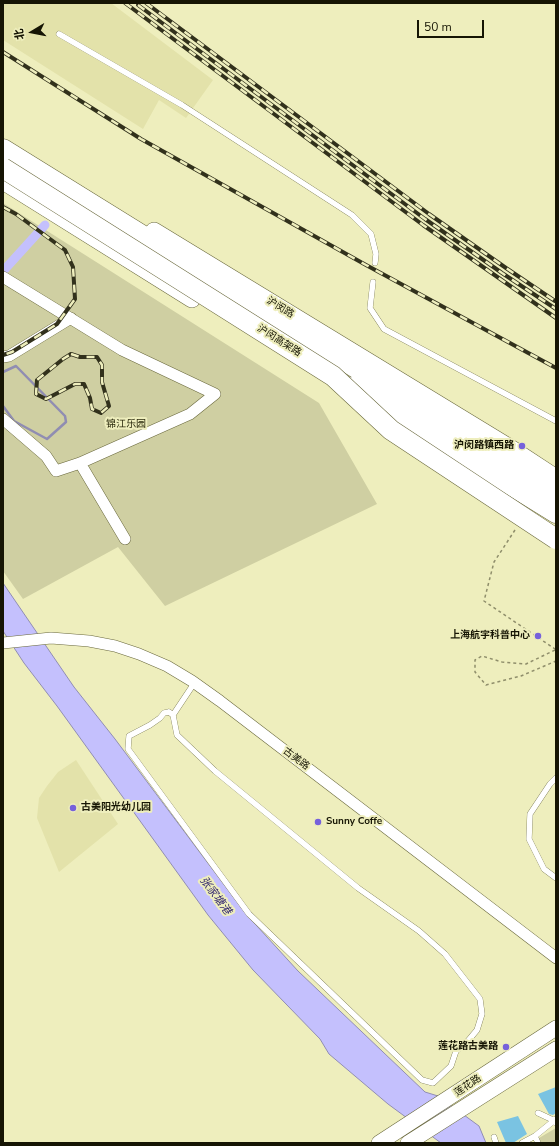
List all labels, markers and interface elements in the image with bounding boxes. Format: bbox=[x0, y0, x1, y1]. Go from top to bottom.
north arrow bbox=[12, 12, 52, 52]
scale bar bbox=[419, 12, 486, 38]
text: 50 m bbox=[424, 19, 452, 35]
text: 北 bbox=[11, 27, 28, 41]
street label: 沪闵路 bbox=[264, 295, 296, 321]
street label: 沪闵高架路 bbox=[255, 323, 303, 359]
park label: 锦江乐园 bbox=[106, 419, 146, 431]
place label: 沪闵路镇西路 bbox=[454, 440, 514, 452]
marker: 沪闵路镇西路 bbox=[517, 441, 527, 451]
place label: 上海航宇科普中心 bbox=[450, 630, 530, 642]
marker: 上海航宇科普中心 bbox=[533, 631, 543, 641]
street label: 古美路 bbox=[280, 745, 312, 773]
place label: 古美阳光幼儿园 bbox=[81, 802, 151, 814]
marker: 古美阳光幼儿园 bbox=[68, 803, 78, 813]
place label: Sunny Coffe bbox=[326, 816, 382, 828]
marker: Sunny Coffe bbox=[313, 817, 323, 827]
water label: 张家塘港 bbox=[196, 874, 234, 918]
place label: 莲花路古美路 bbox=[438, 1041, 498, 1053]
marker: 莲花路古美路 bbox=[501, 1042, 511, 1052]
street label: 莲花路 bbox=[452, 1073, 484, 1099]

